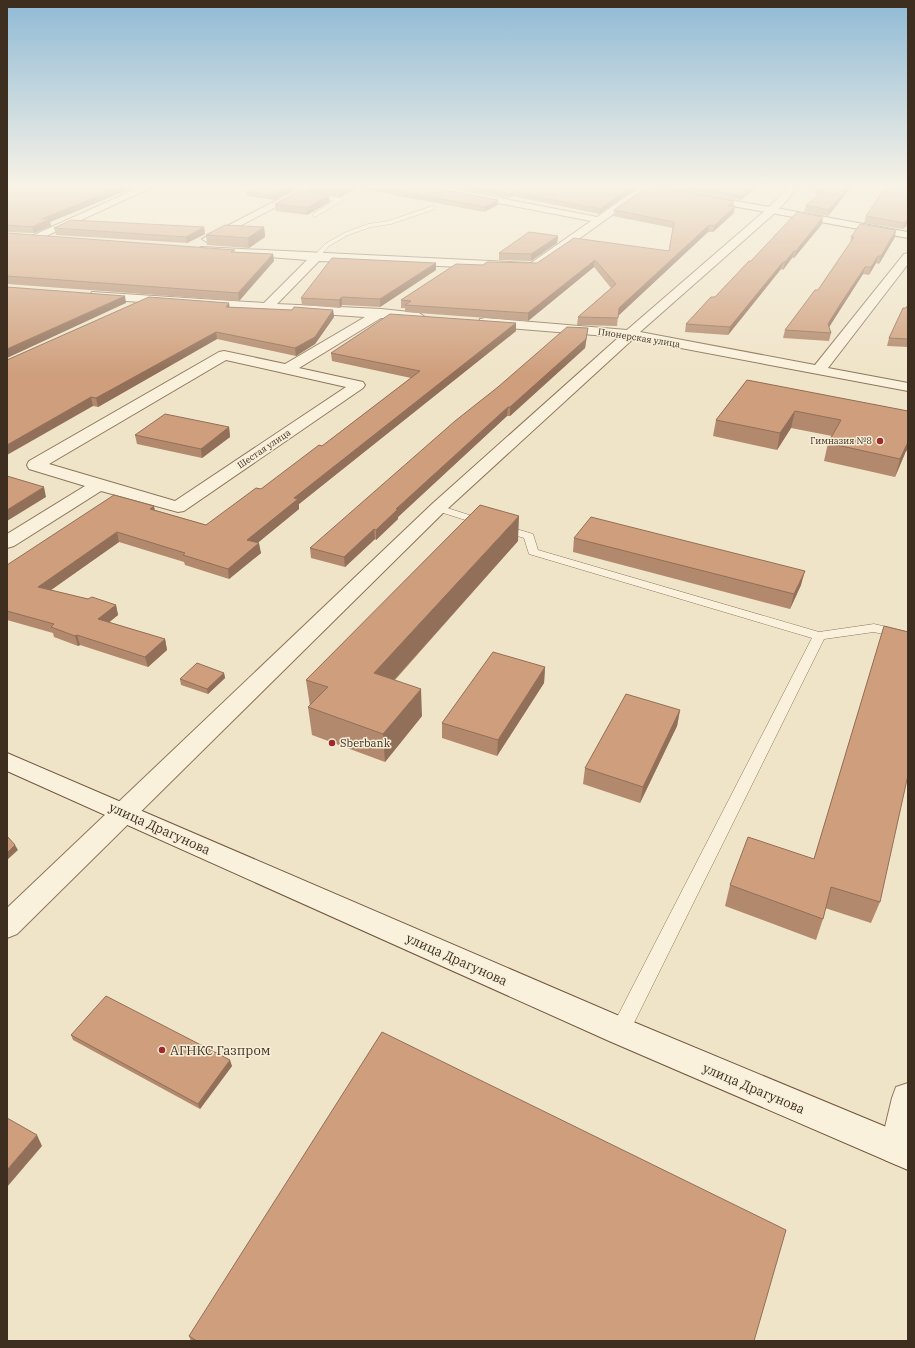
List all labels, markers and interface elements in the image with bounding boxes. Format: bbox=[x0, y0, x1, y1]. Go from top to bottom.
street label: Пионерская улица bbox=[597, 326, 681, 349]
street label: Шестая улица bbox=[235, 427, 293, 471]
place label: Гимназия №8 bbox=[810, 435, 872, 446]
marker: Гимназия №8 bbox=[875, 436, 885, 446]
place label: Sberbank bbox=[340, 736, 391, 750]
marker: Sberbank bbox=[327, 738, 337, 748]
street label: улица Драгунова bbox=[106, 798, 213, 858]
street label: улица Драгунова bbox=[403, 929, 510, 989]
place label: АГНКС Газпром bbox=[170, 1042, 271, 1059]
marker: АГНКС Газпром bbox=[157, 1045, 167, 1055]
street label: улица Драгунова bbox=[700, 1059, 807, 1118]

